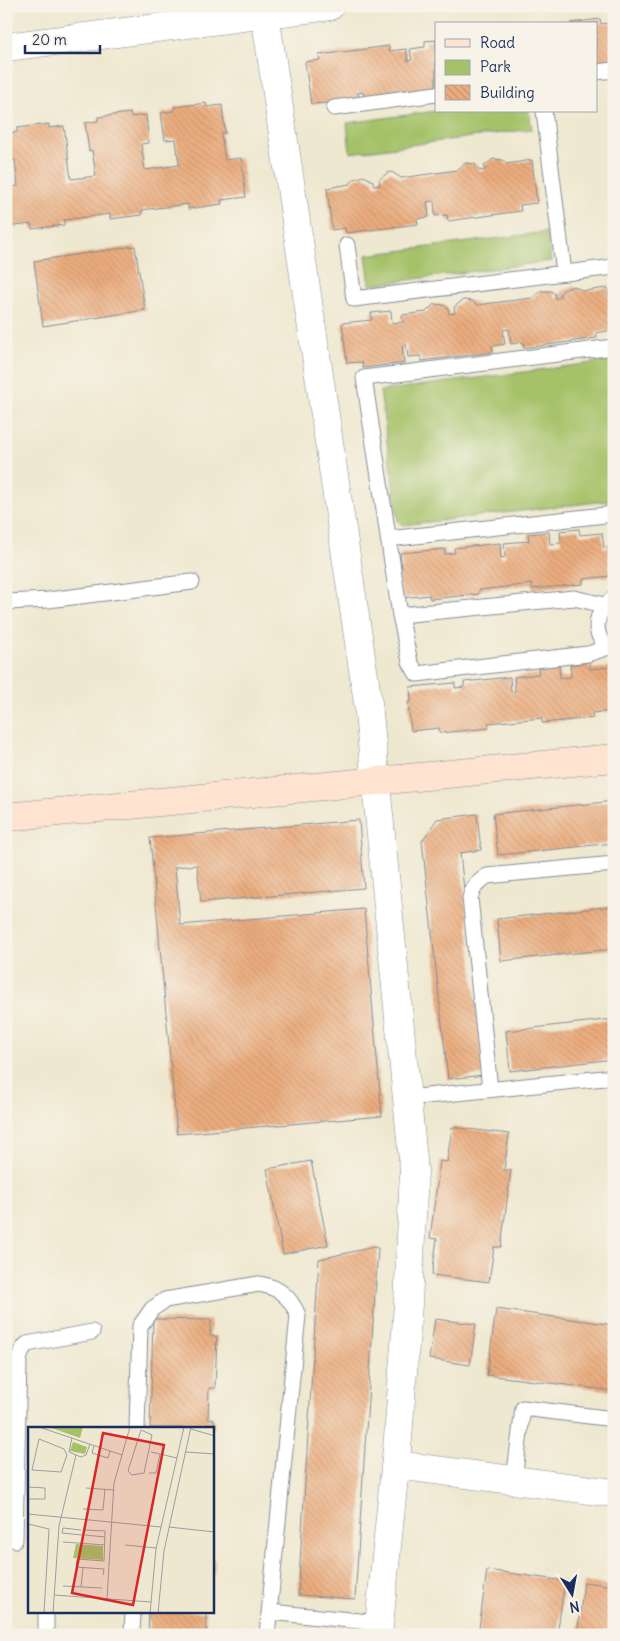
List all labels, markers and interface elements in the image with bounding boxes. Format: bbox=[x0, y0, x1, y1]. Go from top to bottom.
scale bar bbox=[25, 22, 100, 54]
legend bbox=[435, 22, 598, 112]
text: 20 m bbox=[32, 30, 67, 49]
text: Road bbox=[480, 33, 515, 52]
text: Park bbox=[480, 57, 511, 76]
text: Building bbox=[480, 83, 535, 102]
inset map bbox=[28, 1427, 214, 1614]
north arrow bbox=[548, 1568, 598, 1618]
text: N bbox=[568, 1597, 581, 1617]

